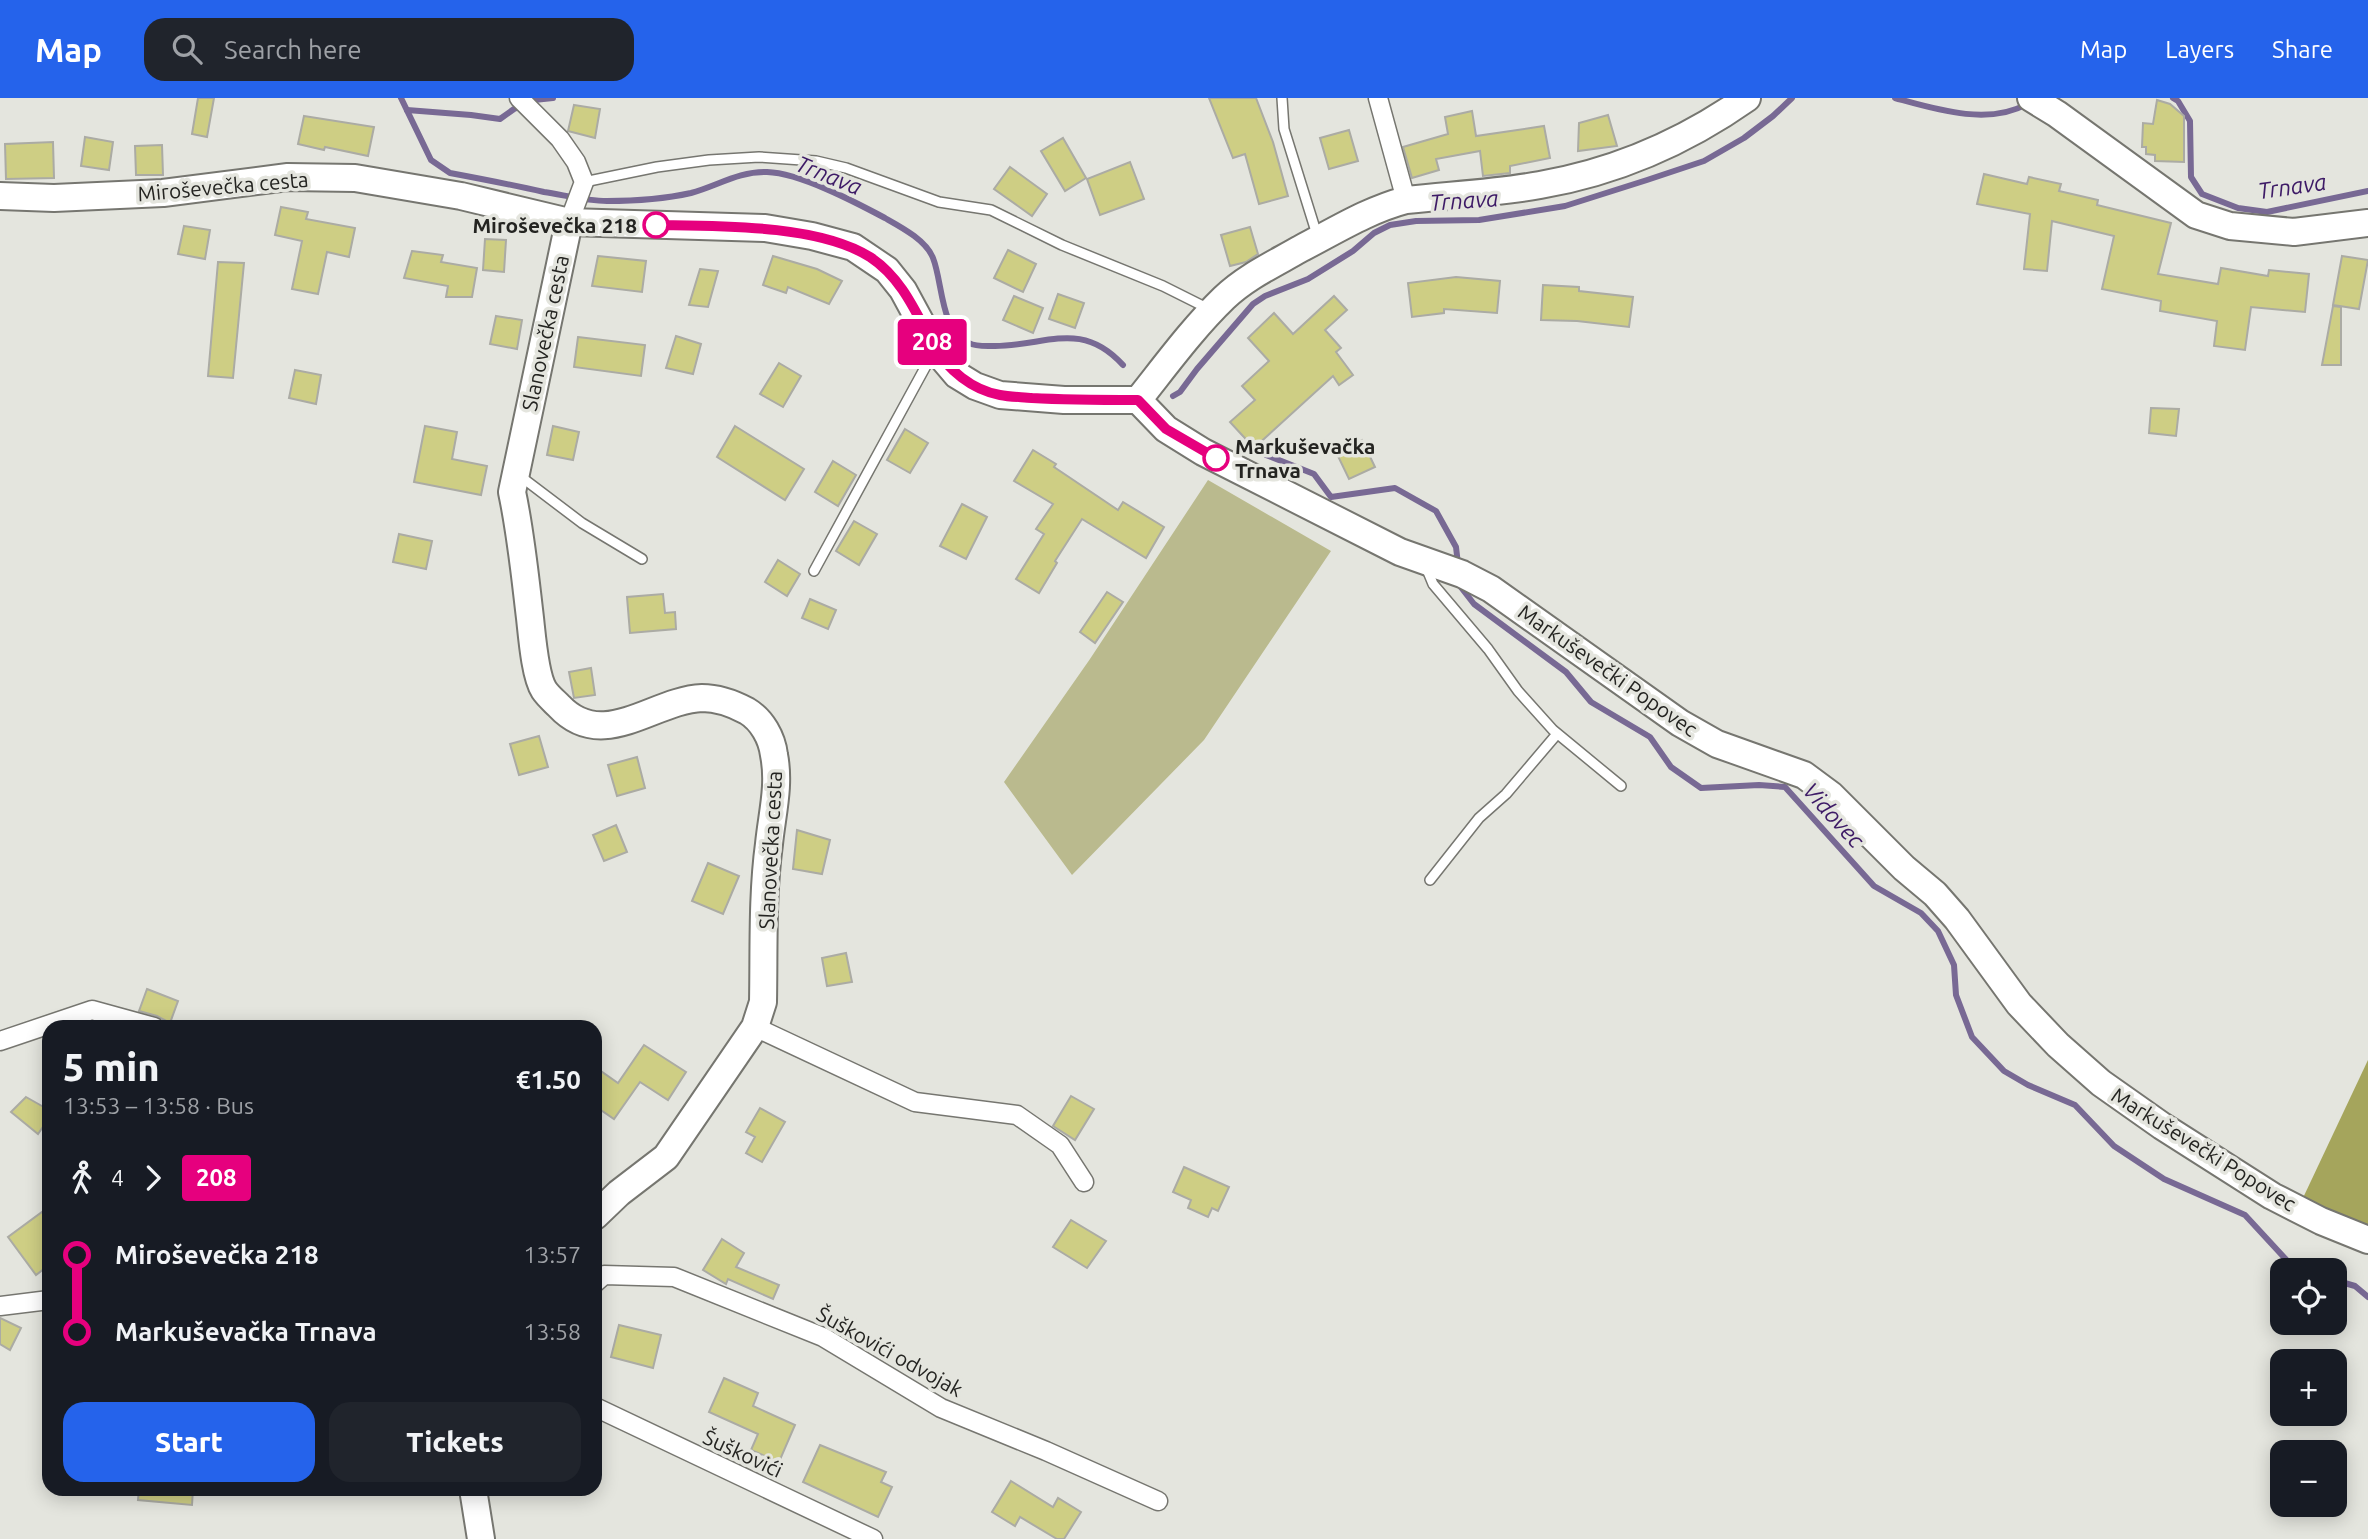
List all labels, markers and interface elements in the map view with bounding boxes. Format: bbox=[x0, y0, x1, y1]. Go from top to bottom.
search box bbox=[144, 18, 634, 81]
icon: search bbox=[168, 30, 206, 68]
text: Map bbox=[35, 31, 102, 68]
text: Search here bbox=[224, 35, 362, 64]
text: Map bbox=[2080, 36, 2127, 63]
text: Layers bbox=[2165, 36, 2234, 63]
text: Share bbox=[2272, 36, 2333, 63]
water label: Trnava bbox=[792, 151, 866, 199]
street label: Miroševečka cesta bbox=[137, 167, 309, 205]
water label: Trnava bbox=[2256, 169, 2328, 203]
water label: Trnava bbox=[1429, 185, 1499, 215]
marker: Miroševečka 218 bbox=[643, 212, 669, 238]
place label: Miroševečka 218 bbox=[472, 213, 637, 237]
street label: Slanovečka cesta bbox=[517, 253, 573, 413]
line badge: 208 bbox=[892, 319, 972, 365]
text: 208 bbox=[912, 328, 952, 355]
place label: Markuševačka Trnava bbox=[1235, 434, 1375, 482]
marker: Markuševačka Trnava bbox=[1203, 445, 1229, 471]
street label: Markuševečki Popovec bbox=[1514, 599, 1702, 741]
street label: Slanovečka cesta bbox=[754, 770, 786, 930]
water label: Vidovec bbox=[1798, 778, 1870, 853]
text: 5 min bbox=[63, 1046, 160, 1088]
text: €1.50 bbox=[516, 1065, 581, 1094]
street label: Markuševečki Popovec bbox=[2107, 1082, 2301, 1216]
text: 13:53 – 13:58 · Bus bbox=[63, 1093, 254, 1118]
icon: walk bbox=[63, 1159, 101, 1197]
icon: forward bbox=[134, 1159, 172, 1197]
text: 208 bbox=[196, 1164, 237, 1191]
text: 4 bbox=[111, 1165, 124, 1190]
text: Miroševečka 218 bbox=[115, 1240, 319, 1269]
text: 13:57 bbox=[523, 1242, 581, 1267]
map controls bbox=[2270, 1258, 2347, 1517]
button: locate bbox=[2270, 1258, 2347, 1335]
street label: Šuškovići odvojak bbox=[813, 1301, 967, 1401]
text: Markuševačka Trnava bbox=[115, 1317, 377, 1346]
text: 13:58 bbox=[523, 1319, 581, 1344]
button: + bbox=[2270, 1349, 2347, 1426]
button: Start bbox=[63, 1402, 315, 1482]
button: Tickets bbox=[329, 1402, 581, 1482]
street label: Šuškovići bbox=[700, 1424, 786, 1482]
button: − bbox=[2270, 1440, 2347, 1517]

